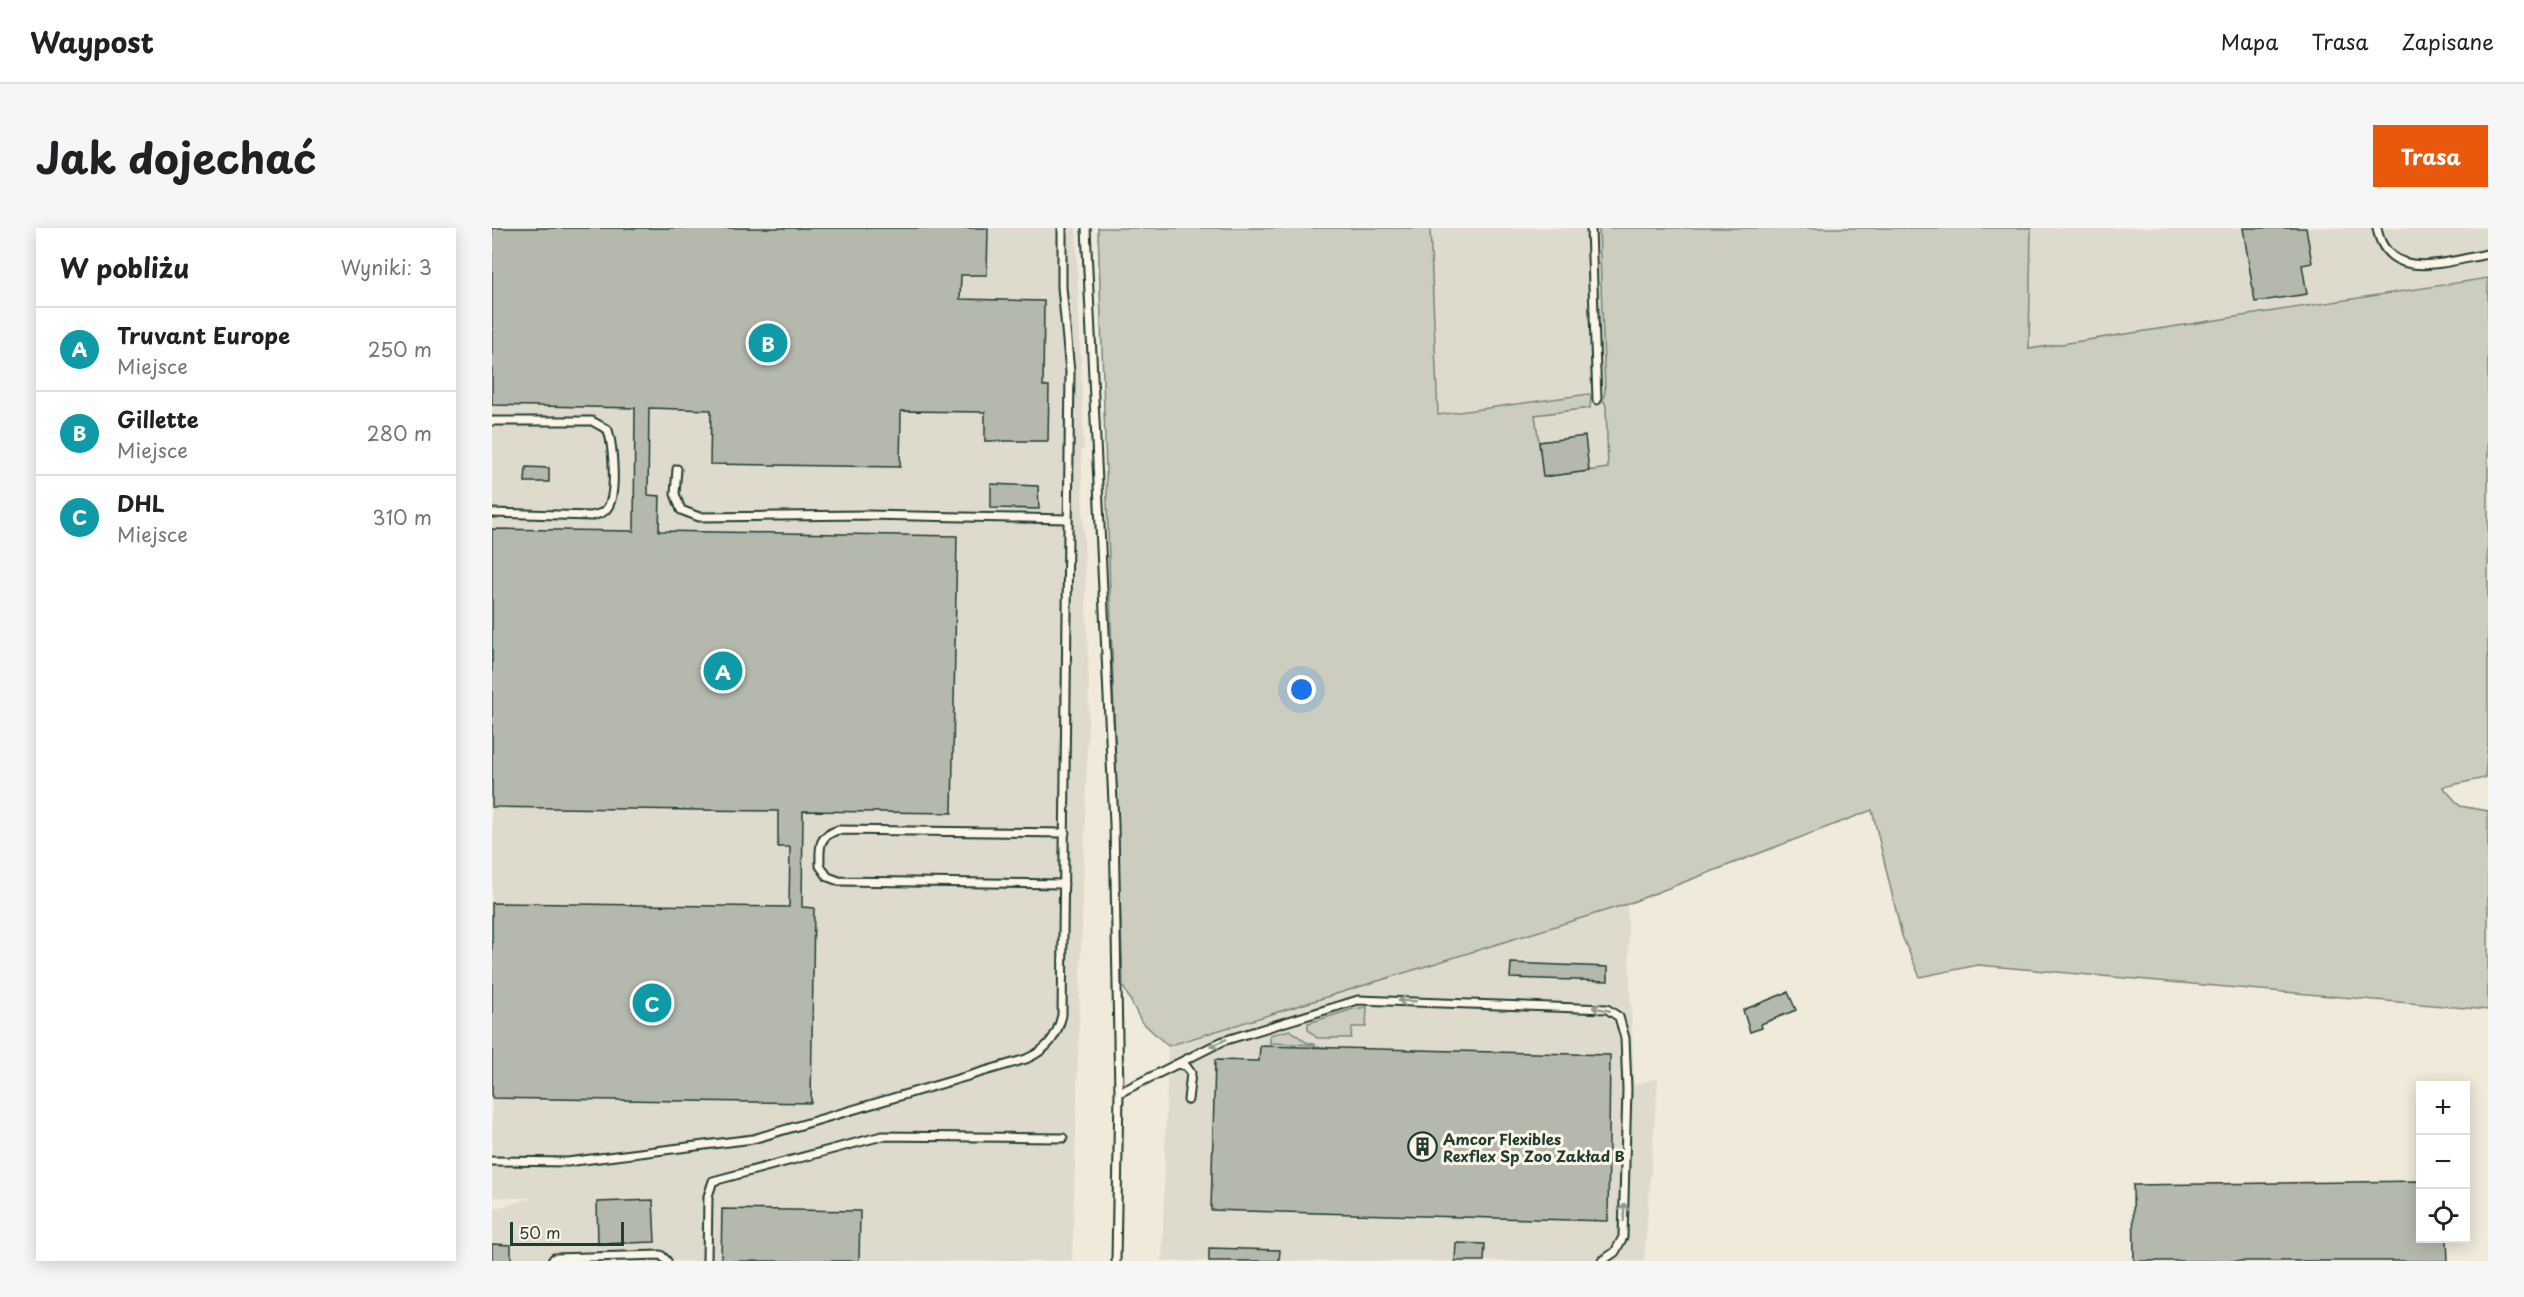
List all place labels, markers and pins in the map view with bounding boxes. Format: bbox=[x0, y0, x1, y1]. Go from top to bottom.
pin: B bbox=[748, 320, 788, 366]
pin: A bbox=[704, 648, 742, 694]
pin: C bbox=[632, 980, 672, 1026]
place label: Amcor Flexibles Rexflex Sp Zoo Zakład B bbox=[1443, 1127, 1625, 1167]
building icon: Amcor Flexibles Rexflex Sp Zoo Zakład B bbox=[1406, 1131, 1438, 1163]

